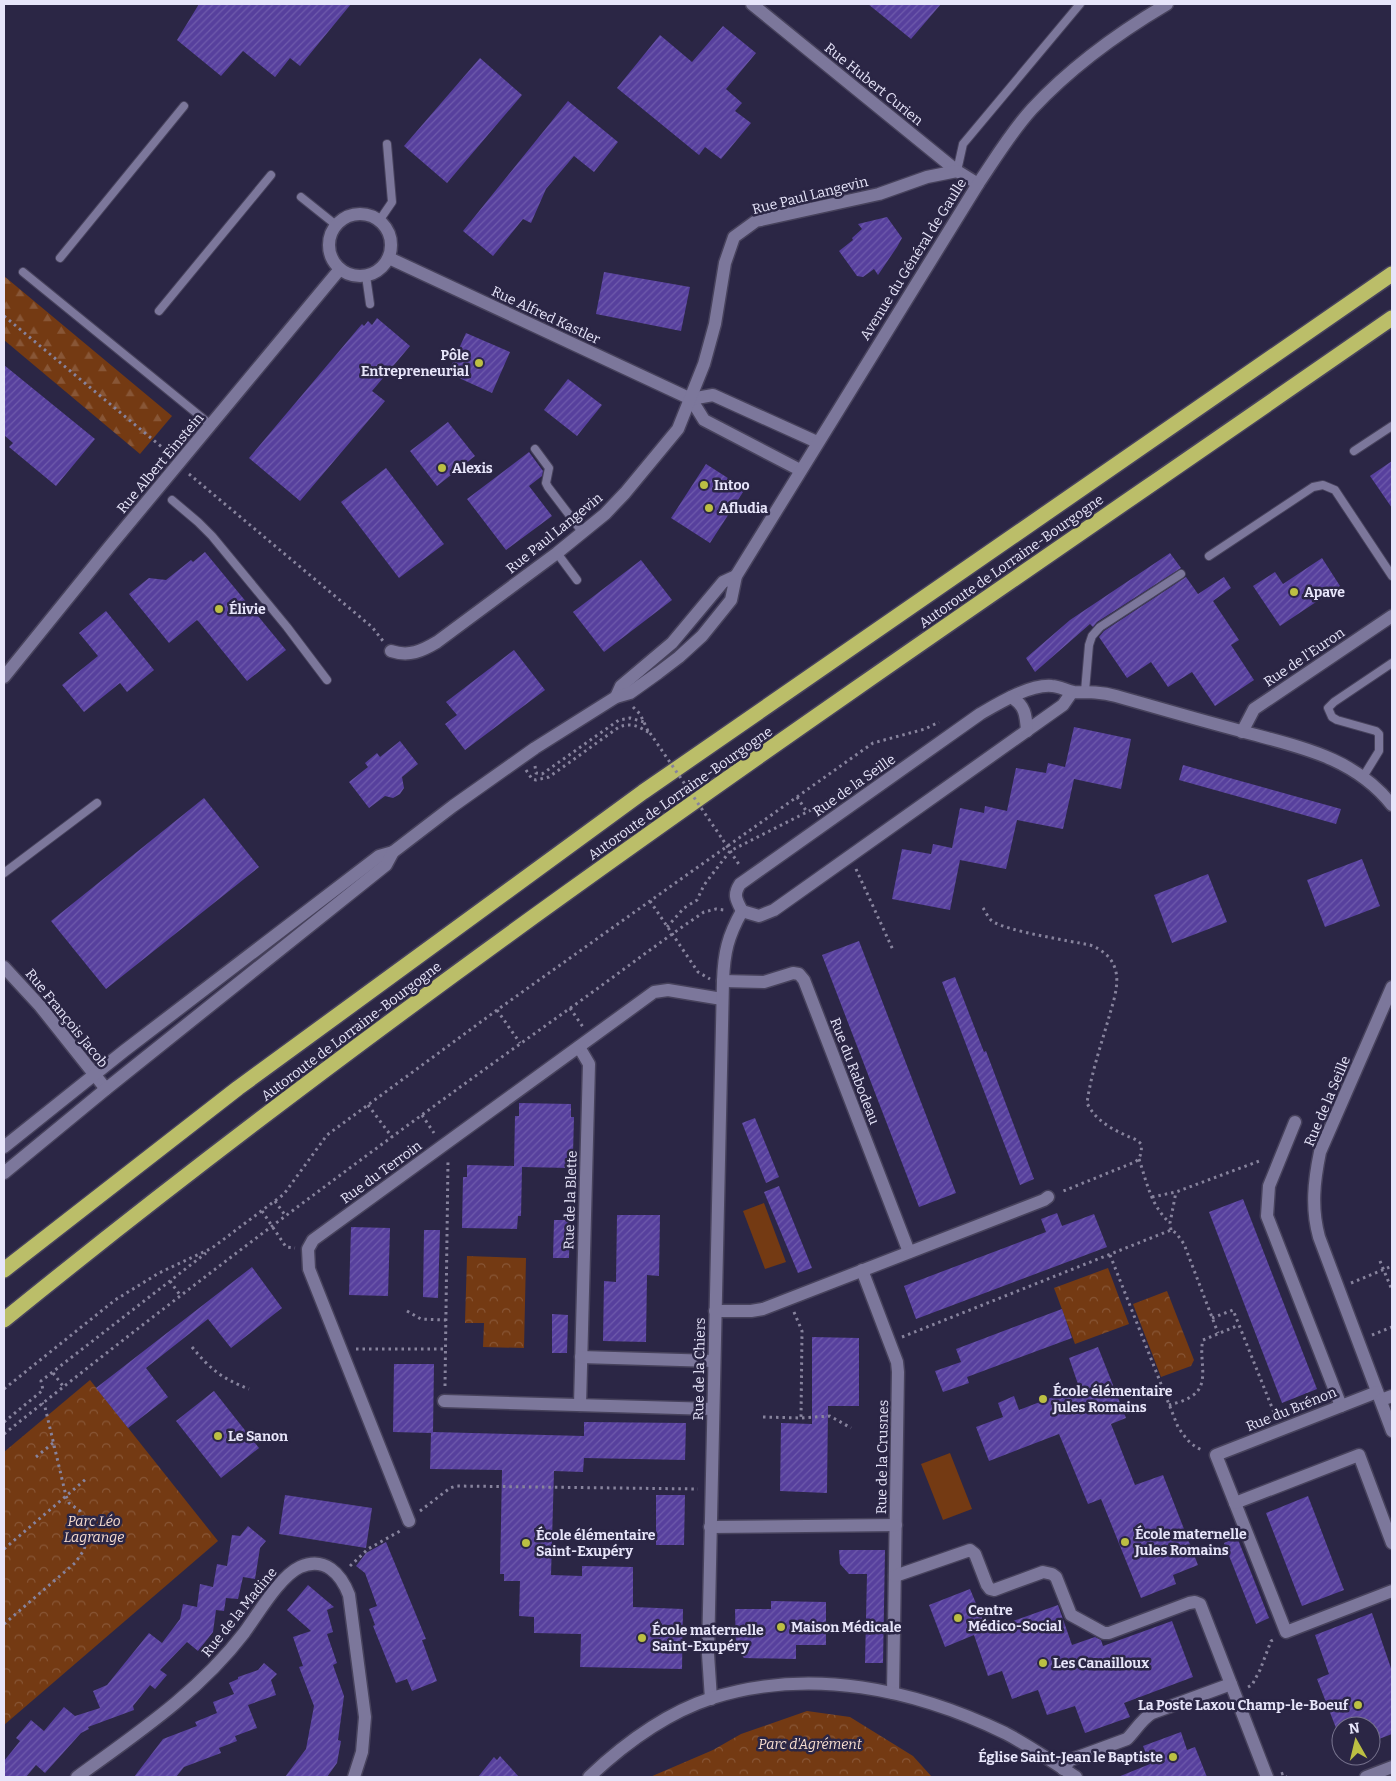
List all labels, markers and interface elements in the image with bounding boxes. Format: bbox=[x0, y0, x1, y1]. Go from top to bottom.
street label: Rue Hubert Curien bbox=[821, 39, 926, 129]
street label: Rue Paul Langevin bbox=[750, 173, 870, 218]
street label: Avenue du Général de Gaulle bbox=[857, 175, 970, 343]
street label: Rue Alfred Kastler bbox=[489, 283, 603, 348]
place label: Pôle Entrepreneurial bbox=[361, 347, 470, 380]
marker: Pôle Entrepreneurial bbox=[473, 357, 485, 369]
street label: Rue Albert Einstein bbox=[114, 410, 207, 517]
place label: Alexis bbox=[452, 460, 493, 477]
marker: Alexis bbox=[436, 462, 448, 474]
place label: Intoo bbox=[714, 477, 750, 494]
marker: Intoo bbox=[698, 479, 710, 491]
street label: Rue Paul Langevin bbox=[503, 489, 606, 577]
street label: Autoroute de Lorraine-Bourgogne bbox=[916, 491, 1107, 632]
place label: Afludia bbox=[719, 500, 768, 517]
marker: Afludia bbox=[703, 502, 715, 514]
place label: Apave bbox=[1304, 584, 1345, 601]
marker: Apave bbox=[1288, 586, 1300, 598]
place label: Élivie bbox=[229, 600, 266, 618]
marker: Élivie bbox=[213, 603, 225, 615]
street label: Rue de l'Euron bbox=[1261, 624, 1348, 691]
street label: Autoroute de Lorraine-Bourgogne bbox=[585, 723, 776, 864]
street label: Rue de la Seille bbox=[810, 751, 899, 820]
street label: Autoroute de Lorraine-Bourgogne bbox=[258, 958, 445, 1105]
street label: Rue François Jacob bbox=[22, 966, 112, 1071]
street label: Rue du Rabodeau bbox=[826, 1015, 883, 1127]
street label: Rue de la Seille bbox=[1301, 1053, 1354, 1149]
street label: Rue du Terroin bbox=[337, 1137, 425, 1207]
street label: Rue de la Blette bbox=[560, 1150, 581, 1250]
street label: Rue de la Chiers bbox=[690, 1317, 709, 1421]
place label: École élémentaire Jules Romains bbox=[1052, 1382, 1173, 1416]
street label: Rue du Brénon bbox=[1244, 1384, 1339, 1435]
marker: École élémentaire Jules Romains bbox=[1037, 1393, 1049, 1405]
street label: Rue de la Crusnes bbox=[873, 1400, 892, 1514]
place label: Le Sanon bbox=[228, 1428, 288, 1445]
marker: Le Sanon bbox=[212, 1430, 224, 1442]
park label: Parc Léo Lagrange bbox=[64, 1513, 124, 1546]
place label: École maternelle Jules Romains bbox=[1134, 1525, 1247, 1559]
place label: École élémentaire Saint-Exupéry bbox=[536, 1526, 656, 1560]
marker: École maternelle Jules Romains bbox=[1119, 1536, 1131, 1548]
marker: École élémentaire Saint-Exupéry bbox=[520, 1537, 532, 1549]
street label: Rue de la Madine bbox=[198, 1564, 281, 1660]
place label: Centre Médico-Social bbox=[968, 1602, 1063, 1635]
marker: Centre Médico-Social bbox=[952, 1612, 964, 1624]
place label: Maison Médicale bbox=[791, 1619, 902, 1636]
place label: École maternelle Saint-Exupéry bbox=[652, 1621, 764, 1655]
marker: Maison Médicale bbox=[775, 1621, 787, 1633]
marker: École maternelle Saint-Exupéry bbox=[636, 1632, 648, 1644]
place label: Les Canailloux bbox=[1053, 1655, 1149, 1672]
marker: Les Canailloux bbox=[1037, 1657, 1049, 1669]
place label: La Poste Laxou Champ-le-Boeuf bbox=[1138, 1697, 1349, 1714]
marker: La Poste Laxou Champ-le-Boeuf bbox=[1352, 1699, 1364, 1711]
north arrow bbox=[1331, 1716, 1381, 1766]
text: N bbox=[1348, 1719, 1361, 1738]
park label: Parc d'Agrément bbox=[758, 1736, 863, 1753]
place label: Église Saint-Jean le Baptiste bbox=[978, 1748, 1163, 1766]
marker: Église Saint-Jean le Baptiste bbox=[1167, 1751, 1179, 1763]

